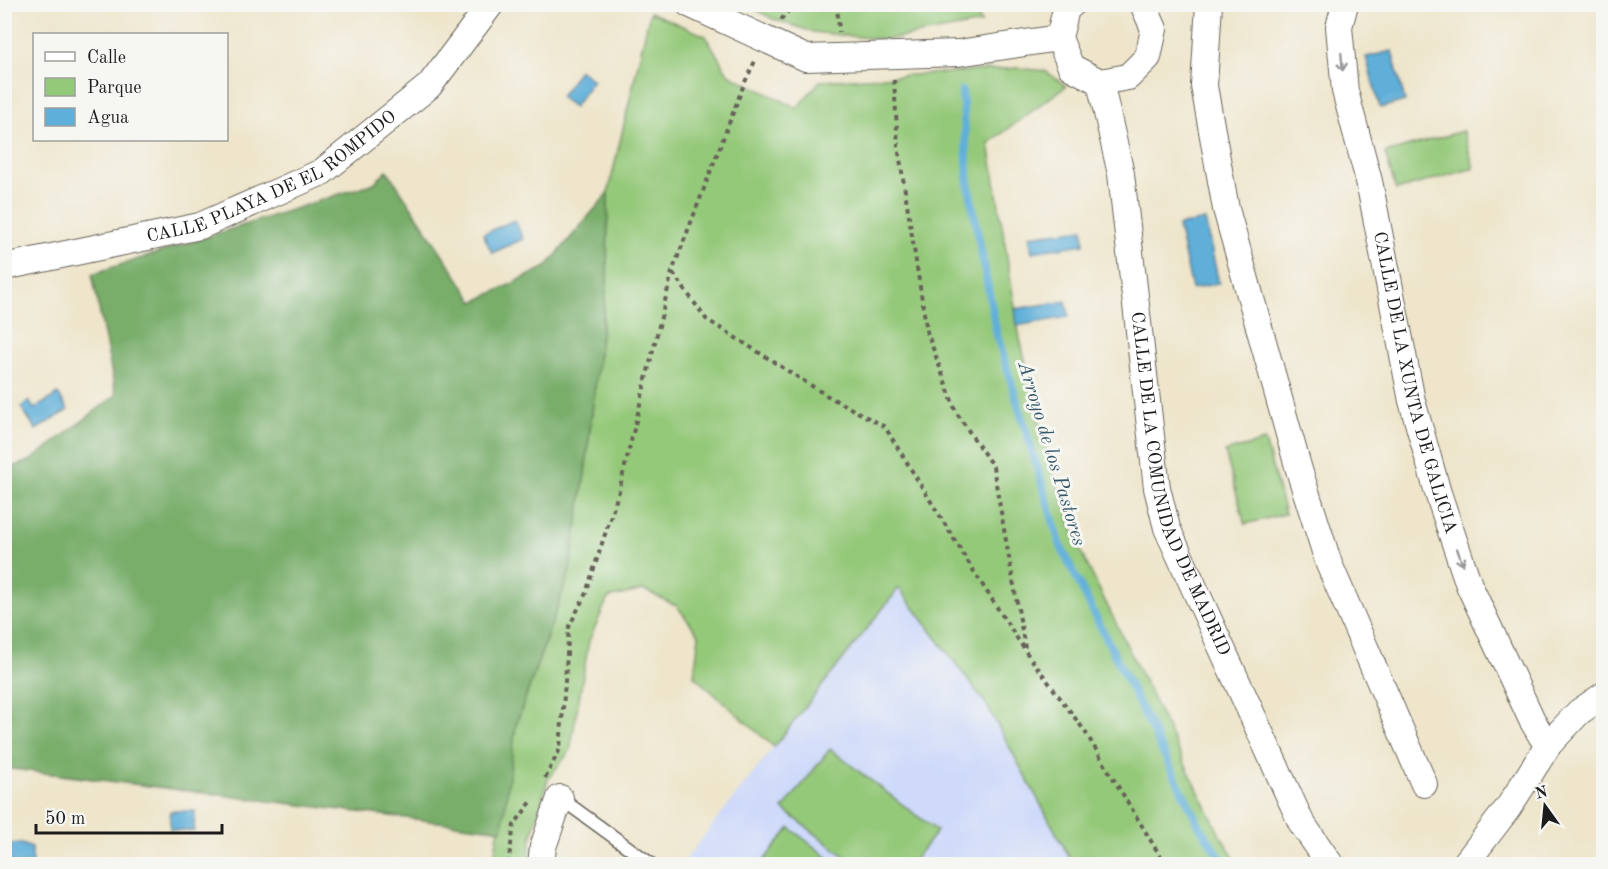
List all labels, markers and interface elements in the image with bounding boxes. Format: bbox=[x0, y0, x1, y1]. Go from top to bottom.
legend bbox=[33, 33, 228, 141]
text: Calle bbox=[87, 49, 126, 67]
one-way arrow bbox=[1337, 52, 1348, 72]
text: Parque bbox=[87, 79, 142, 97]
street label: CALLE PLAYA DE EL ROMPIDO bbox=[145, 107, 400, 246]
text: Agua bbox=[87, 109, 129, 127]
street label: CALLE DE LA XUNTA DE GALICIA bbox=[1370, 230, 1460, 536]
street label: CALLE DE LA COMUNIDAD DE MADRID bbox=[1128, 311, 1233, 658]
water label: Arroyo de los Pastores bbox=[1013, 358, 1089, 549]
one-way arrow bbox=[1455, 547, 1466, 566]
north arrow bbox=[1515, 776, 1575, 836]
text: N bbox=[1534, 784, 1550, 803]
scale bar bbox=[36, 797, 222, 835]
text: 50 m bbox=[45, 810, 85, 828]

